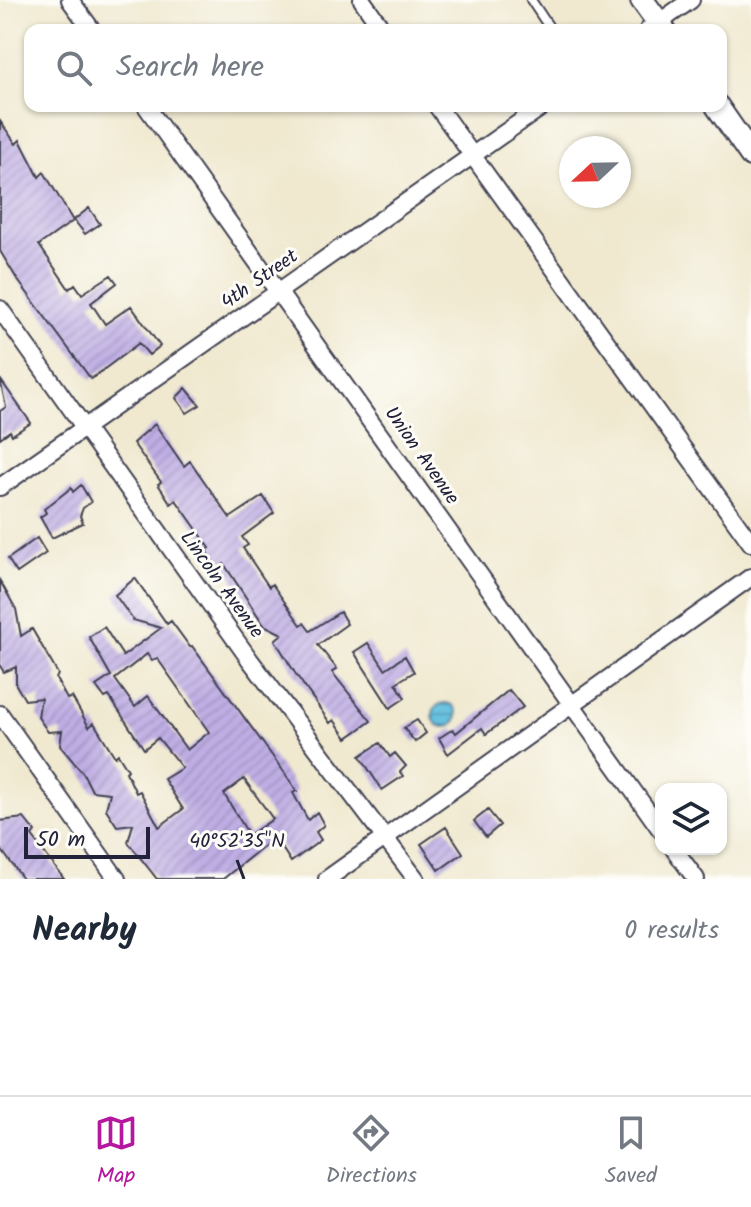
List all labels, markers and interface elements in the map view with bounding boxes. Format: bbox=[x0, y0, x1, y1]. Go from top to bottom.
search box bbox=[24, 24, 727, 112]
text: Search here bbox=[116, 44, 264, 92]
icon: search bbox=[52, 46, 96, 90]
north arrow bbox=[559, 136, 631, 208]
street label: 4th Street bbox=[215, 241, 306, 318]
street label: Union Avenue bbox=[375, 400, 467, 512]
street label: Lincoln Avenue bbox=[171, 524, 271, 646]
map controls bbox=[655, 783, 727, 855]
button: layers bbox=[655, 783, 727, 855]
scale bar bbox=[24, 823, 150, 859]
text: 50 m bbox=[36, 823, 85, 858]
text: 40°52'35"N bbox=[189, 826, 285, 858]
text: Nearby bbox=[32, 904, 137, 958]
text: 0 results bbox=[624, 910, 719, 952]
tab: Map bbox=[94, 1111, 138, 1194]
tab: Directions bbox=[326, 1111, 417, 1194]
tab: Saved bbox=[605, 1111, 657, 1194]

